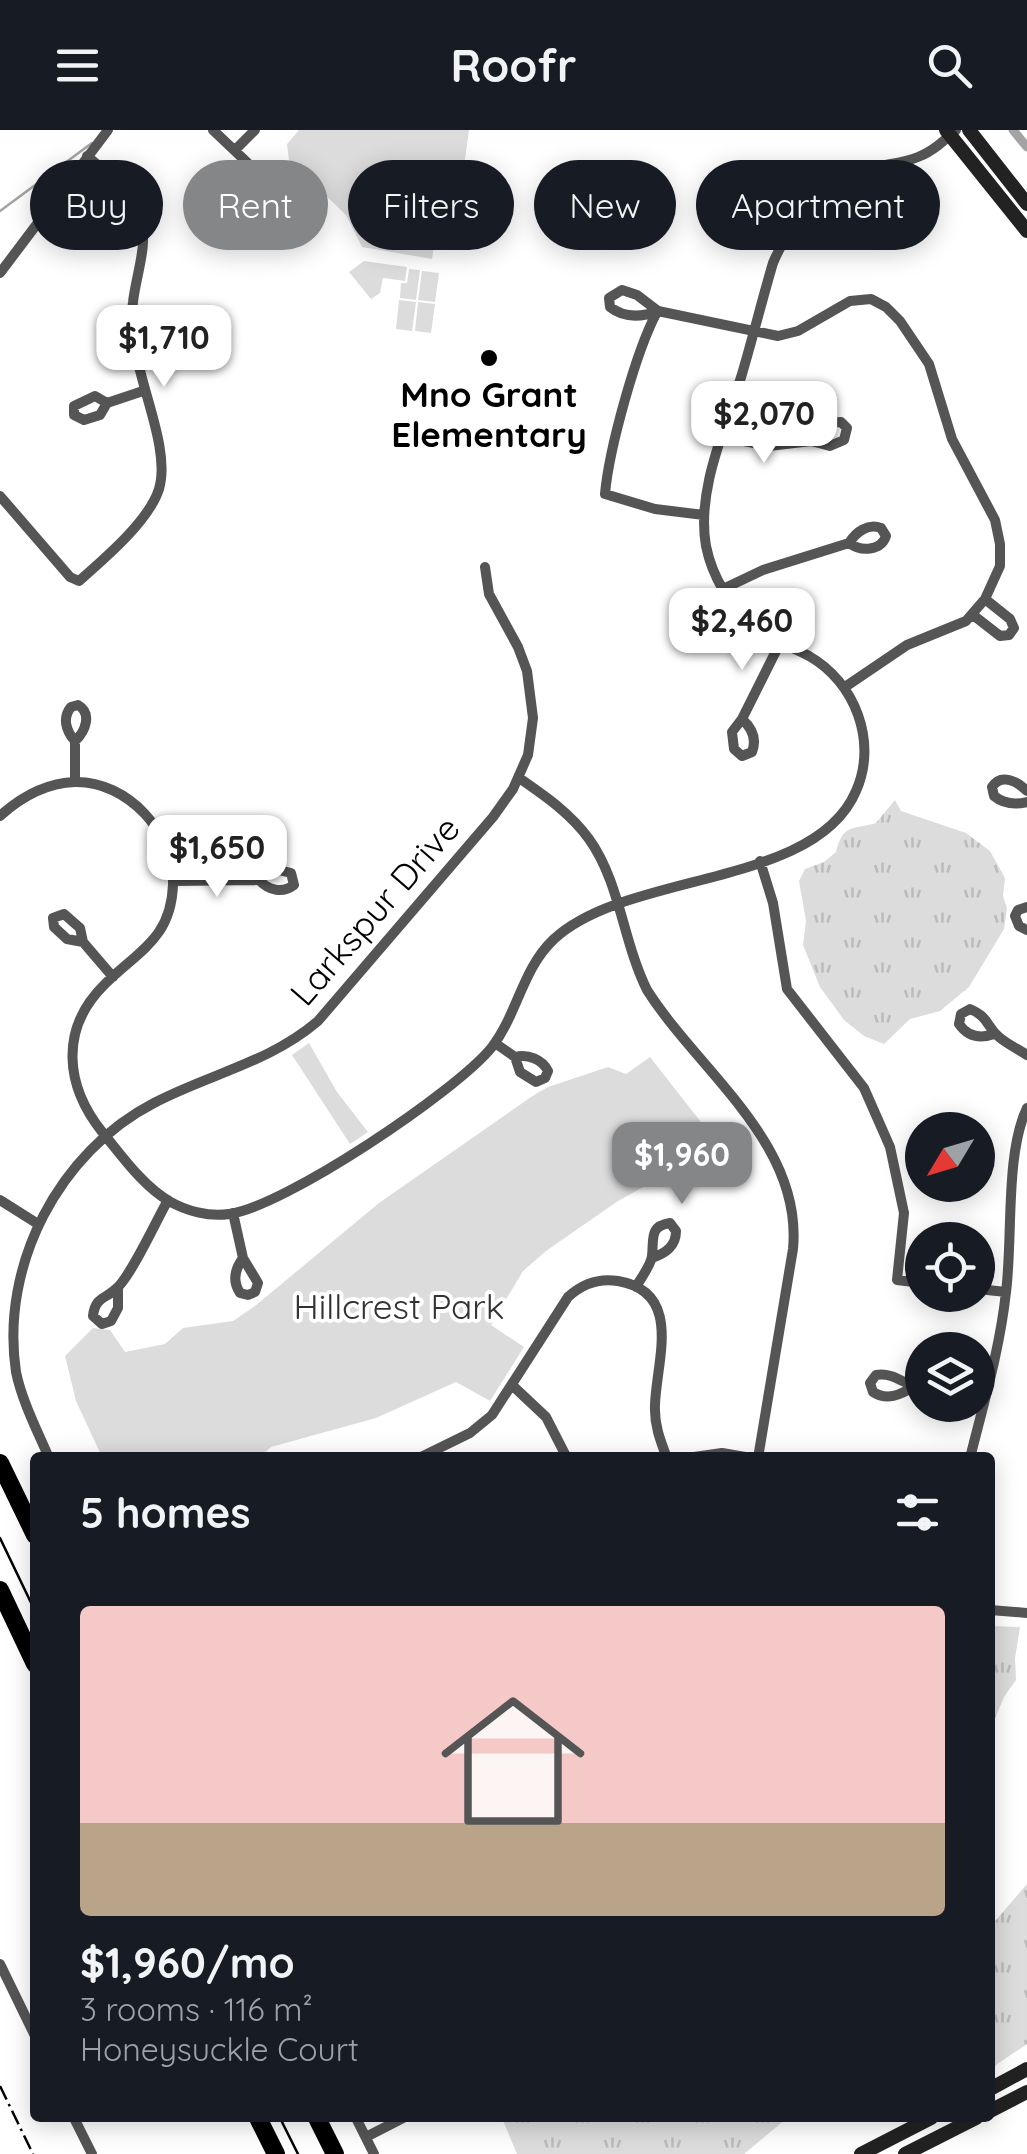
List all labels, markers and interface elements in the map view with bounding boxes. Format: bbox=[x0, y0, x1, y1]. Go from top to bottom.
text: Roofr bbox=[450, 37, 577, 93]
icon: menu bbox=[50, 38, 105, 93]
icon: search bbox=[922, 38, 977, 93]
chip: Buy bbox=[30, 160, 163, 250]
chip: Rent bbox=[183, 160, 328, 250]
chip: Filters bbox=[348, 160, 514, 250]
chip: New bbox=[534, 160, 676, 250]
chip: Apartment bbox=[696, 160, 940, 250]
pin: $1,710 bbox=[83, 305, 245, 390]
text: $1,710 bbox=[118, 317, 210, 357]
marker: Mno Grant Elementary bbox=[478, 347, 500, 369]
place label: Mno Grant Elementary bbox=[391, 372, 587, 456]
pin: $2,070 bbox=[683, 381, 845, 466]
text: $2,070 bbox=[713, 393, 815, 433]
pin: $2,460 bbox=[661, 588, 823, 673]
text: $2,460 bbox=[691, 600, 793, 640]
street label: Larkspur Drive bbox=[280, 807, 468, 1014]
pin: $1,650 bbox=[136, 815, 298, 900]
text: $1,650 bbox=[169, 827, 265, 867]
north arrow bbox=[905, 1112, 995, 1202]
map controls bbox=[905, 1112, 995, 1422]
pin: $1,960 bbox=[601, 1122, 763, 1207]
text: $1,960 bbox=[634, 1134, 730, 1174]
button: locate bbox=[905, 1222, 995, 1312]
park label: Hillcrest Park bbox=[294, 1284, 504, 1328]
button: layers bbox=[905, 1332, 995, 1422]
icon: filters bbox=[890, 1485, 945, 1540]
text: 5 homes bbox=[80, 1486, 251, 1539]
icon: home bbox=[423, 1671, 603, 1851]
text: $1,960/mo bbox=[80, 1936, 295, 1989]
text: 3 rooms · 116 m² bbox=[80, 1989, 313, 2029]
text: Honeysuckle Court bbox=[80, 2029, 359, 2069]

